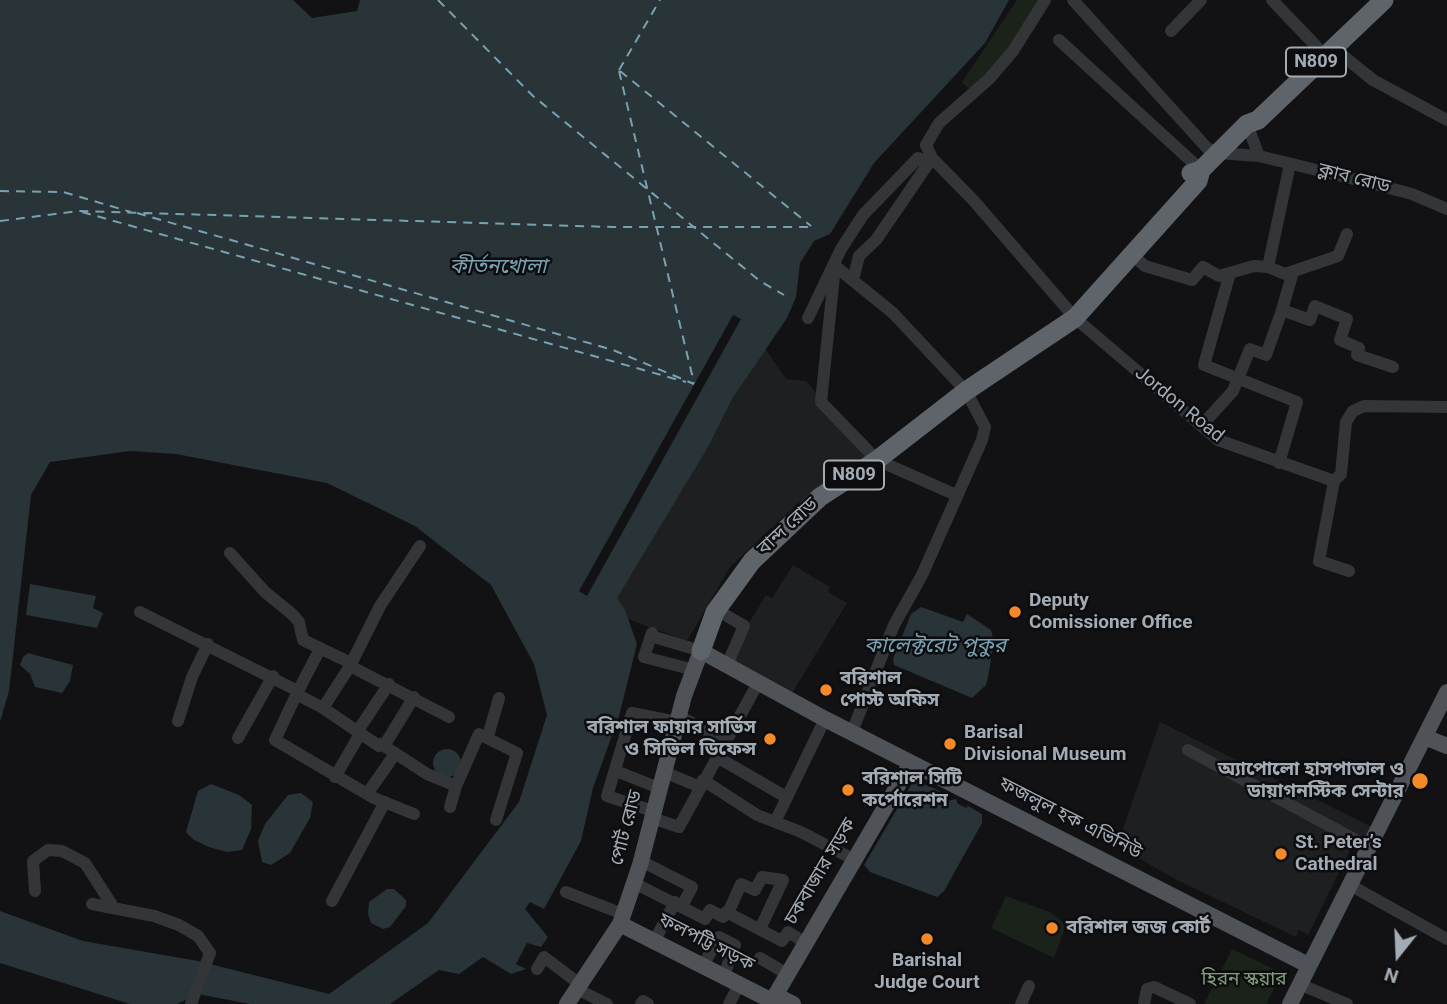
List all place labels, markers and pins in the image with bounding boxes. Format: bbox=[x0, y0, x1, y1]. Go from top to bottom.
place label: Deputy Comissioner Office bbox=[1029, 590, 1192, 634]
marker: Deputy Comissioner Office bbox=[1007, 604, 1023, 620]
place label: বরিশাল পোস্ট অফিস bbox=[840, 668, 939, 712]
marker: বরিশাল পোস্ট অফিস bbox=[818, 682, 834, 698]
place label: বরিশাল ফায়ার সার্ভিস ও সিভিল ডিফেন্স bbox=[587, 717, 756, 761]
place label: Barisal Divisional Museum bbox=[964, 722, 1127, 766]
marker: বরিশাল ফায়ার সার্ভিস ও সিভিল ডিফেন্স bbox=[762, 731, 778, 747]
marker: Barisal Divisional Museum bbox=[942, 736, 958, 752]
place label: অ্যাপোলো হাসপাতাল ও ডায়াগনস্টিক সেন্টার bbox=[1218, 759, 1404, 803]
place label: বরিশাল সিটি কর্পোরেশন bbox=[862, 768, 962, 812]
marker: অ্যাপোলো হাসপাতাল ও ডায়াগনস্টিক সেন্টার bbox=[1410, 771, 1430, 791]
marker: বরিশাল সিটি কর্পোরেশন bbox=[840, 782, 856, 798]
place label: St. Peter’s Cathedral bbox=[1295, 832, 1382, 876]
marker: St. Peter’s Cathedral bbox=[1273, 846, 1289, 862]
place label: বরিশাল জজ কোর্ট bbox=[1066, 917, 1210, 939]
marker: বরিশাল জজ কোর্ট bbox=[1044, 920, 1060, 936]
marker: Barishal Judge Court bbox=[919, 931, 935, 947]
place label: Barishal Judge Court bbox=[874, 950, 980, 994]

